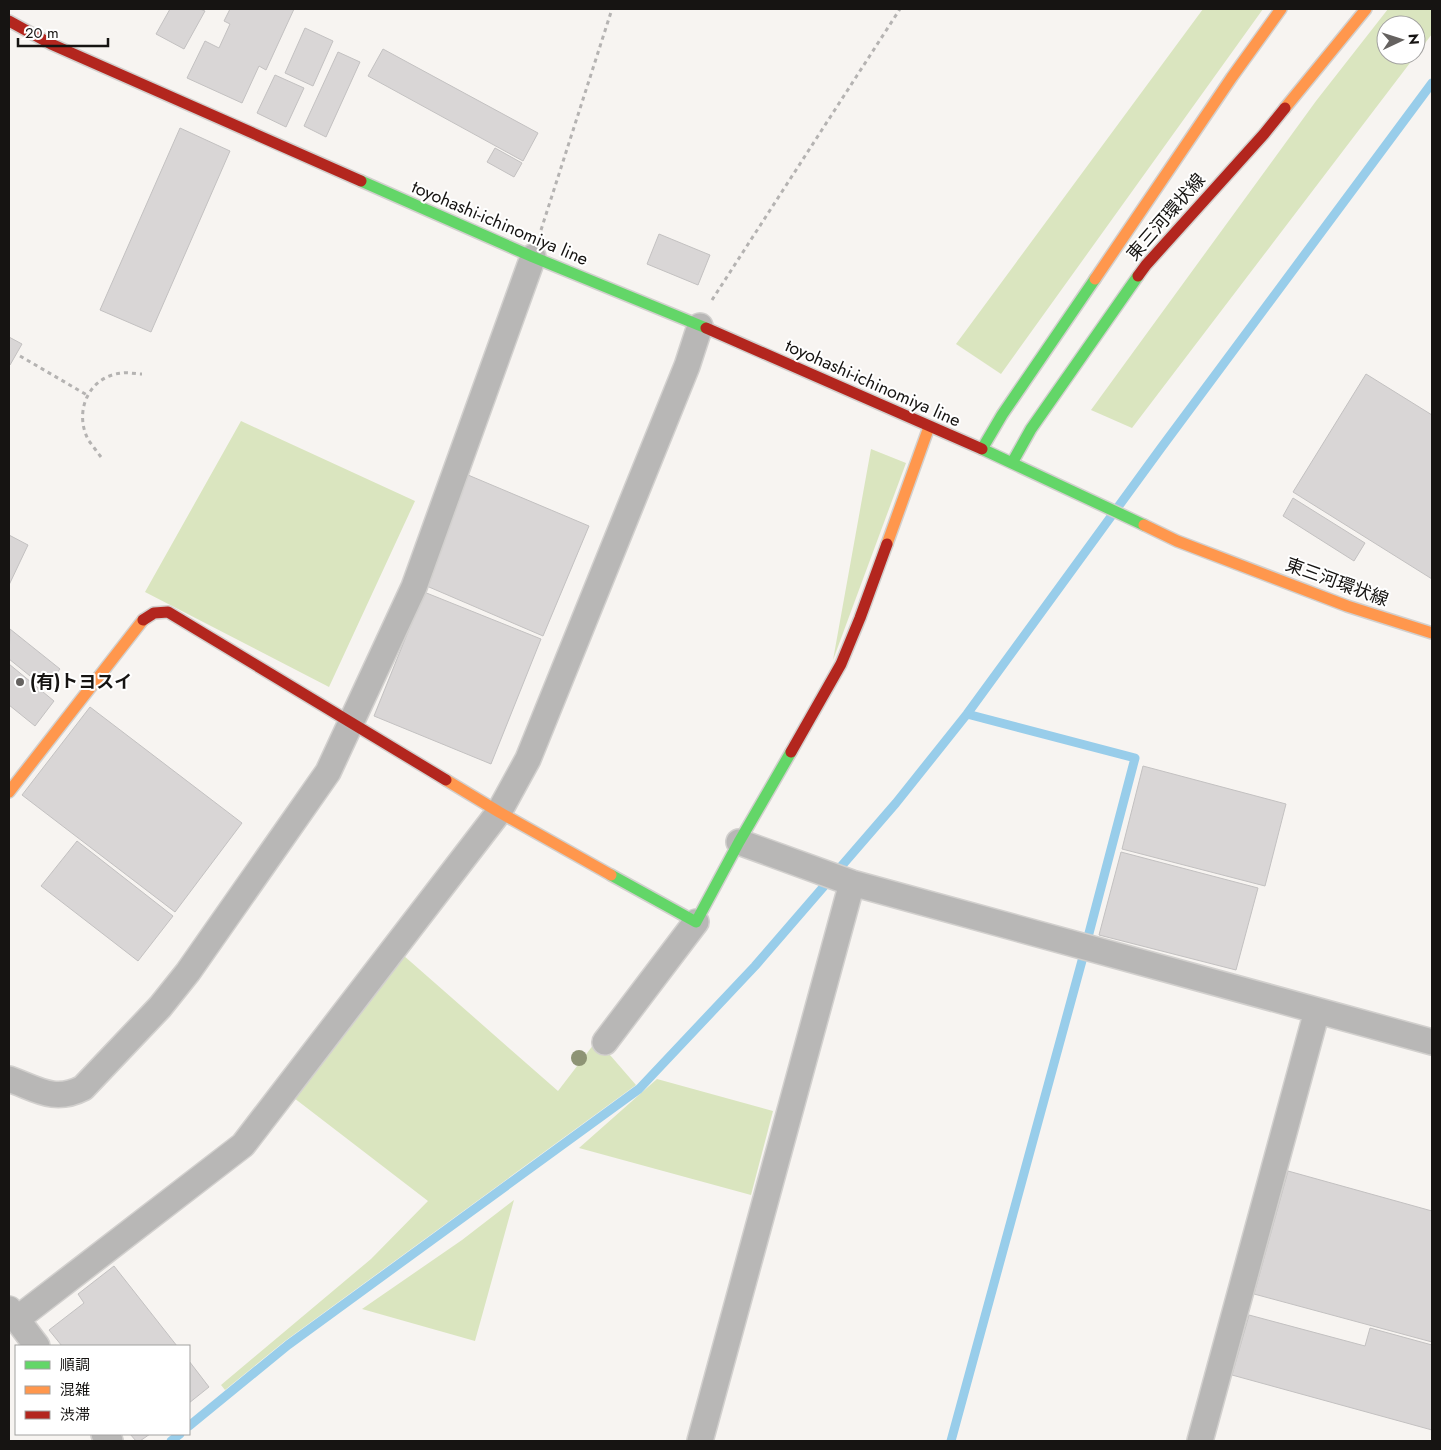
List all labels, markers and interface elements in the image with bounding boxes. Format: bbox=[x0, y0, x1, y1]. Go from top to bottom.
scale bar bbox=[18, 15, 108, 47]
north arrow bbox=[1376, 15, 1426, 65]
text: 20 m bbox=[25, 22, 59, 44]
text: N bbox=[1404, 33, 1424, 45]
street label: 東三河環状線 bbox=[1121, 168, 1211, 266]
street label: toyohashi-ichinomiya line bbox=[408, 174, 592, 272]
street label: toyohashi-ichinomiya line bbox=[781, 333, 965, 433]
street label: 東三河環状線 bbox=[1282, 551, 1392, 613]
place label: (有)トヨスイ bbox=[30, 669, 132, 695]
marker: (有)トヨスイ bbox=[14, 676, 26, 688]
legend bbox=[15, 1345, 190, 1435]
text: 順調 bbox=[60, 1354, 90, 1376]
text: 混雑 bbox=[60, 1379, 90, 1401]
text: 渋滞 bbox=[60, 1404, 90, 1426]

